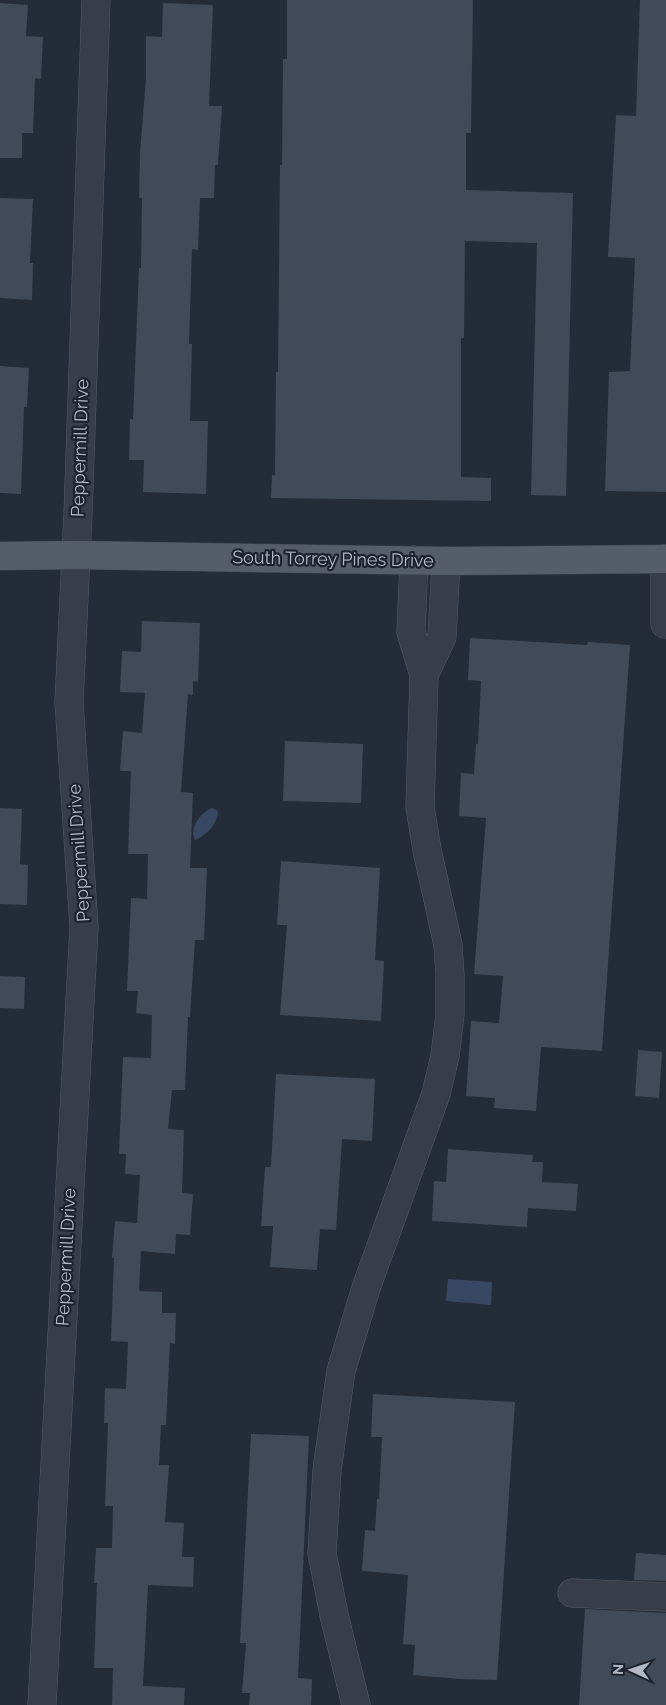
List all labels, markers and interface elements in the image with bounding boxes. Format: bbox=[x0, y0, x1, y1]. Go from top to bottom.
street label: Peppermill Drive bbox=[67, 378, 92, 517]
street label: South Torrey Pines Drive bbox=[232, 546, 434, 571]
street label: Peppermill Drive bbox=[63, 783, 94, 923]
street label: Peppermill Drive bbox=[51, 1187, 80, 1326]
north arrow bbox=[606, 1645, 656, 1695]
text: N bbox=[610, 1664, 626, 1675]

